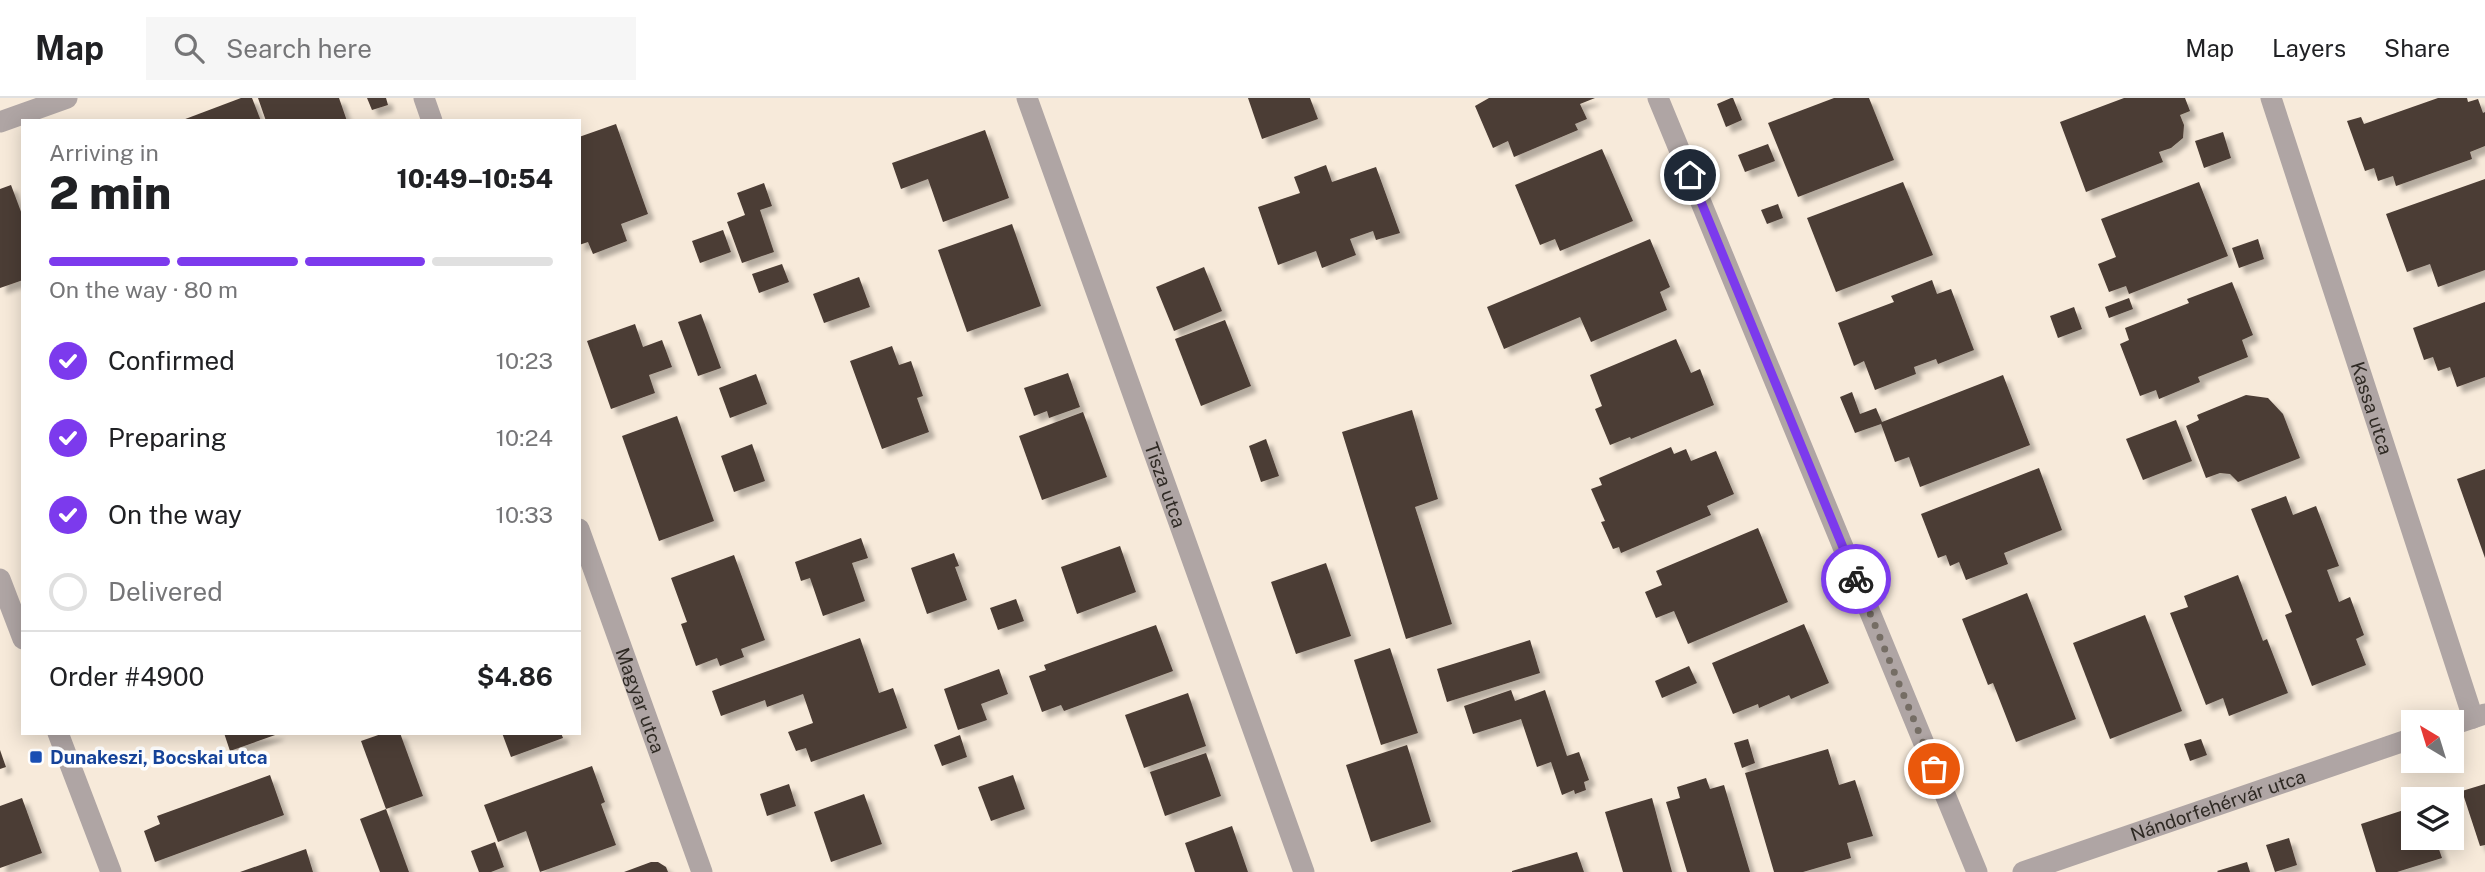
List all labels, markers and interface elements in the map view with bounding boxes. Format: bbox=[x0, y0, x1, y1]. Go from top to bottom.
search box bbox=[146, 17, 636, 80]
text: Map bbox=[35, 29, 104, 67]
icon: search bbox=[170, 29, 208, 67]
text: Search here bbox=[226, 33, 372, 64]
text: Map bbox=[2185, 34, 2234, 62]
text: Layers bbox=[2272, 34, 2346, 62]
text: Share bbox=[2384, 34, 2450, 62]
text: Arriving in bbox=[49, 139, 159, 166]
pin bbox=[1660, 145, 1720, 205]
icon: home bbox=[1671, 156, 1709, 194]
text: 10:49–10:54 bbox=[396, 163, 553, 194]
text: 2 min bbox=[49, 165, 171, 219]
text: On the way · 80 m bbox=[49, 276, 238, 303]
icon: check bbox=[49, 342, 87, 380]
text: Confirmed bbox=[108, 345, 235, 376]
text: 10:23 bbox=[496, 347, 553, 374]
street label: Kassa utca bbox=[2347, 359, 2397, 457]
icon: check bbox=[49, 419, 87, 457]
text: Preparing bbox=[108, 422, 227, 453]
text: 10:24 bbox=[496, 424, 553, 451]
street label: Tisza utca bbox=[1140, 439, 1191, 530]
icon: check bbox=[49, 496, 87, 534]
text: On the way bbox=[108, 499, 242, 530]
text: 10:33 bbox=[496, 501, 553, 528]
courier bbox=[1821, 544, 1891, 614]
icon: bike bbox=[1837, 560, 1875, 598]
text: Delivered bbox=[108, 576, 223, 607]
street label: Magyar utca bbox=[611, 645, 669, 756]
text: Order #4900 bbox=[49, 661, 204, 692]
text: $4.86 bbox=[477, 661, 553, 692]
north arrow bbox=[2401, 710, 2464, 774]
map controls bbox=[2401, 710, 2464, 850]
pin bbox=[1904, 739, 1964, 799]
place label: Dunakeszi, Bocskai utca bbox=[50, 746, 268, 768]
marker: Dunakeszi, Bocskai utca bbox=[28, 749, 44, 765]
icon: bag bbox=[1915, 750, 1953, 788]
street label: Nándorfehérvár utca bbox=[2127, 765, 2308, 845]
button: layers bbox=[2401, 787, 2464, 850]

